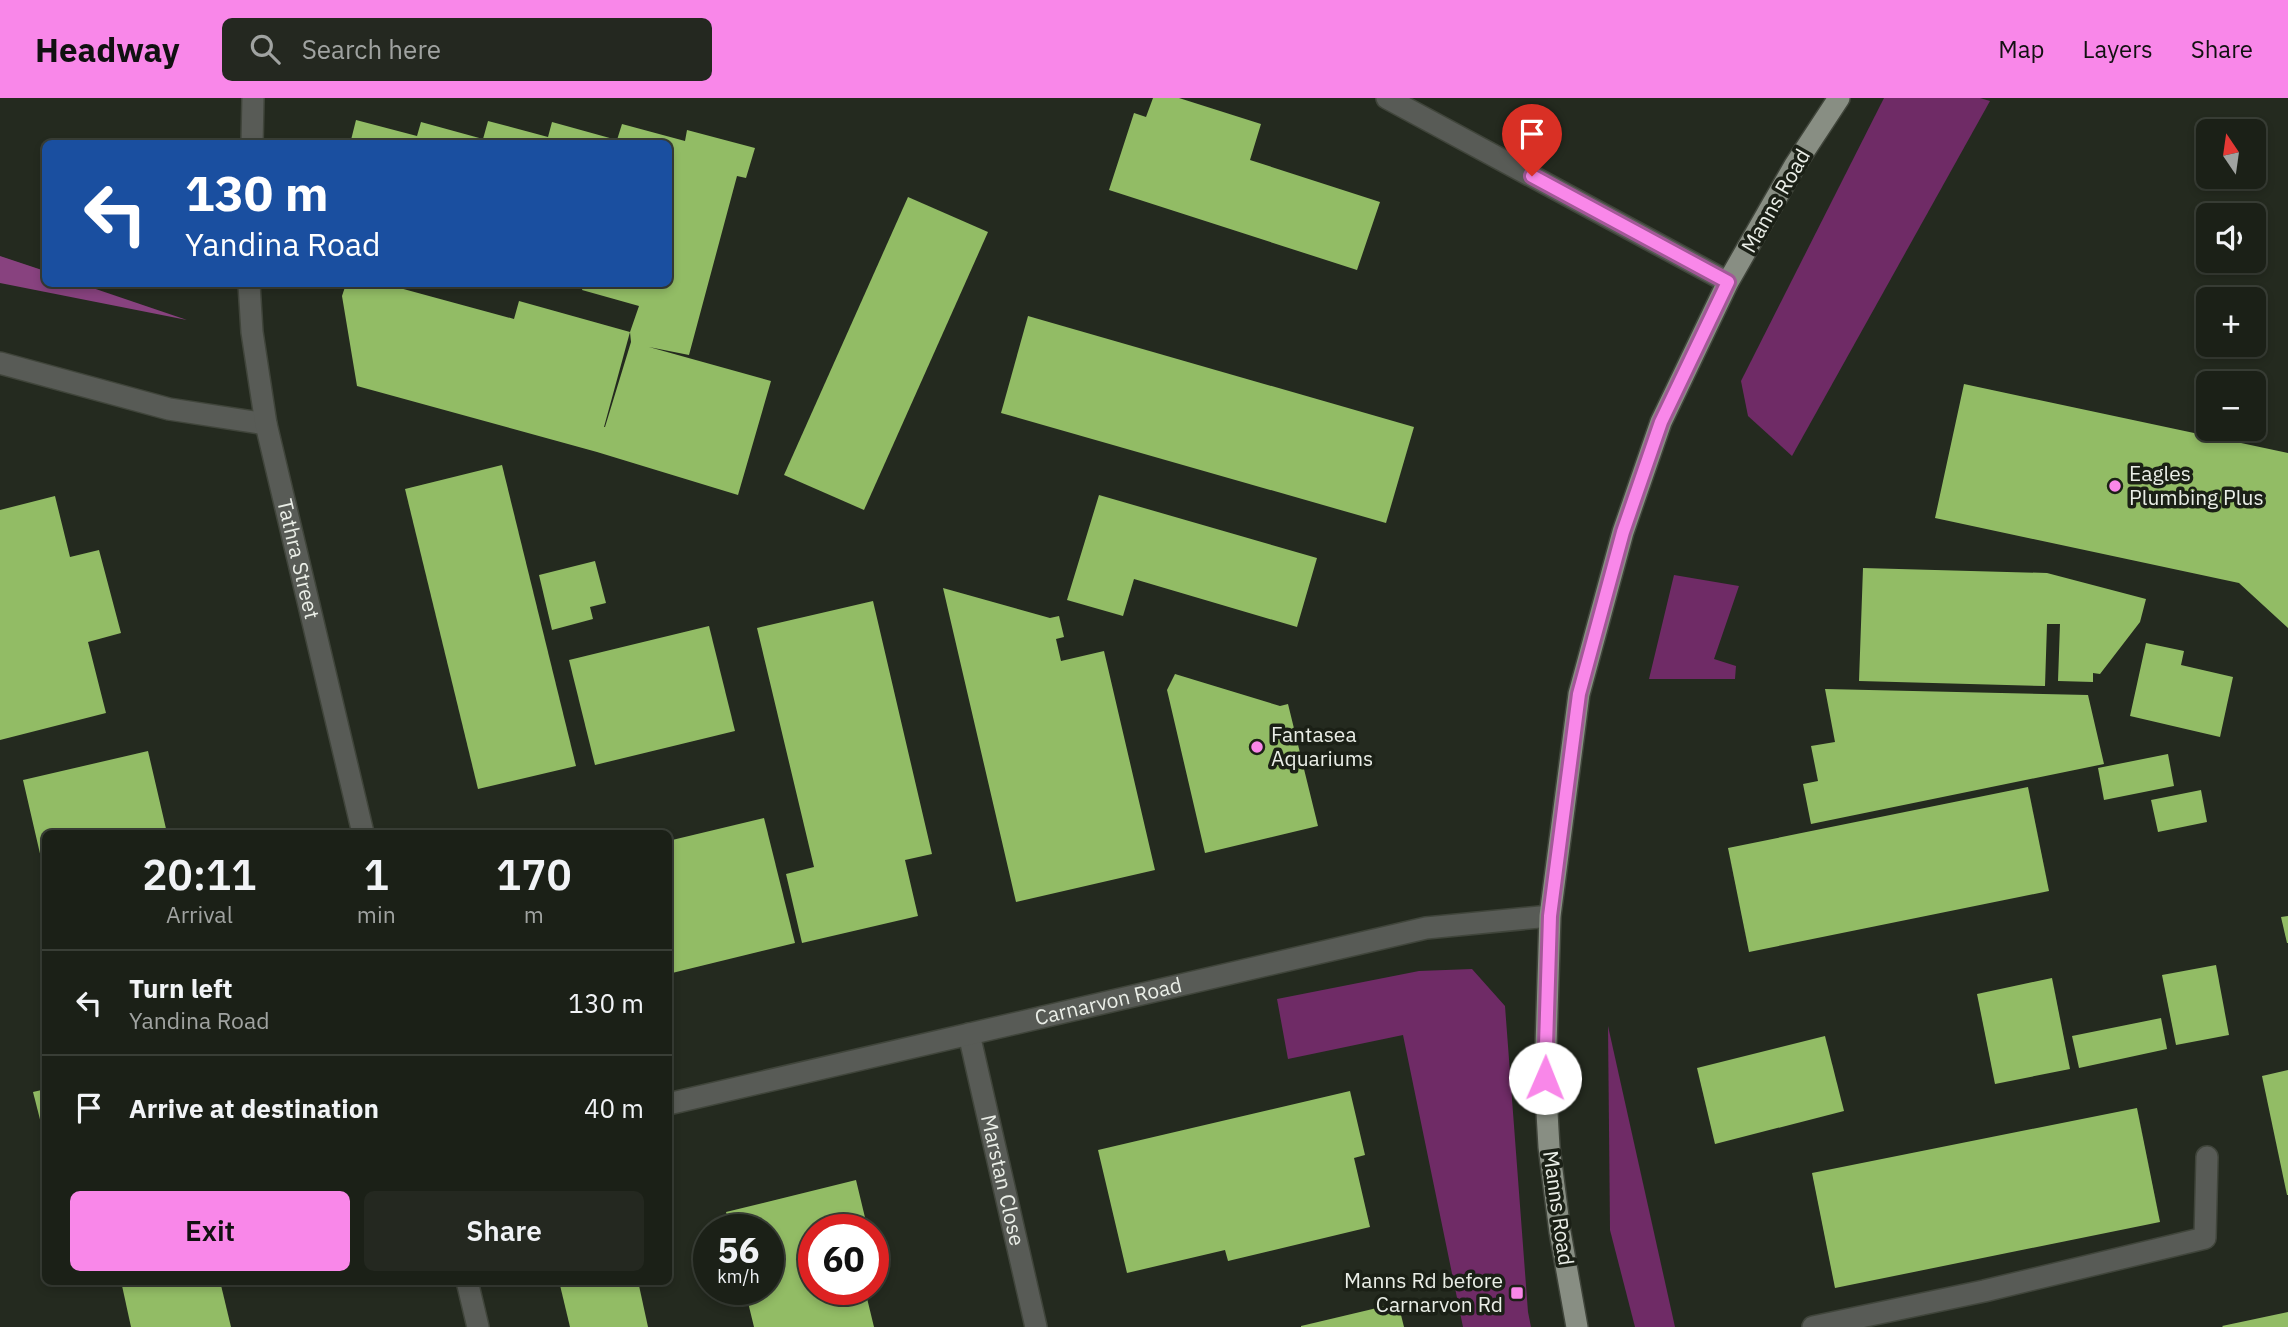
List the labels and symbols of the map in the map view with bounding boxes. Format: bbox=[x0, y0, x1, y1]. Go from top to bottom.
pin bbox=[1502, 104, 1562, 176]
north arrow bbox=[2196, 119, 2266, 189]
street label: Manns Road bbox=[1734, 143, 1816, 258]
place label: Eagles Plumbing Plus bbox=[2129, 459, 2264, 511]
marker: Eagles Plumbing Plus bbox=[2107, 478, 2123, 494]
street label: Tathra Street bbox=[271, 496, 327, 622]
place label: Fantasea Aquariums bbox=[1271, 720, 1373, 772]
marker: Fantasea Aquariums bbox=[1249, 739, 1265, 755]
street label: Carnarvon Road bbox=[1032, 970, 1184, 1031]
position arrow bbox=[1508, 1041, 1582, 1115]
street label: Marstan Close bbox=[975, 1112, 1032, 1248]
street label: Manns Road bbox=[1537, 1149, 1581, 1267]
speed limit sign: 60 bbox=[798, 1214, 889, 1305]
place label: Manns Rd before Carnarvon Rd bbox=[1344, 1266, 1503, 1318]
marker: Manns Rd before Carnarvon Rd bbox=[1509, 1285, 1525, 1301]

